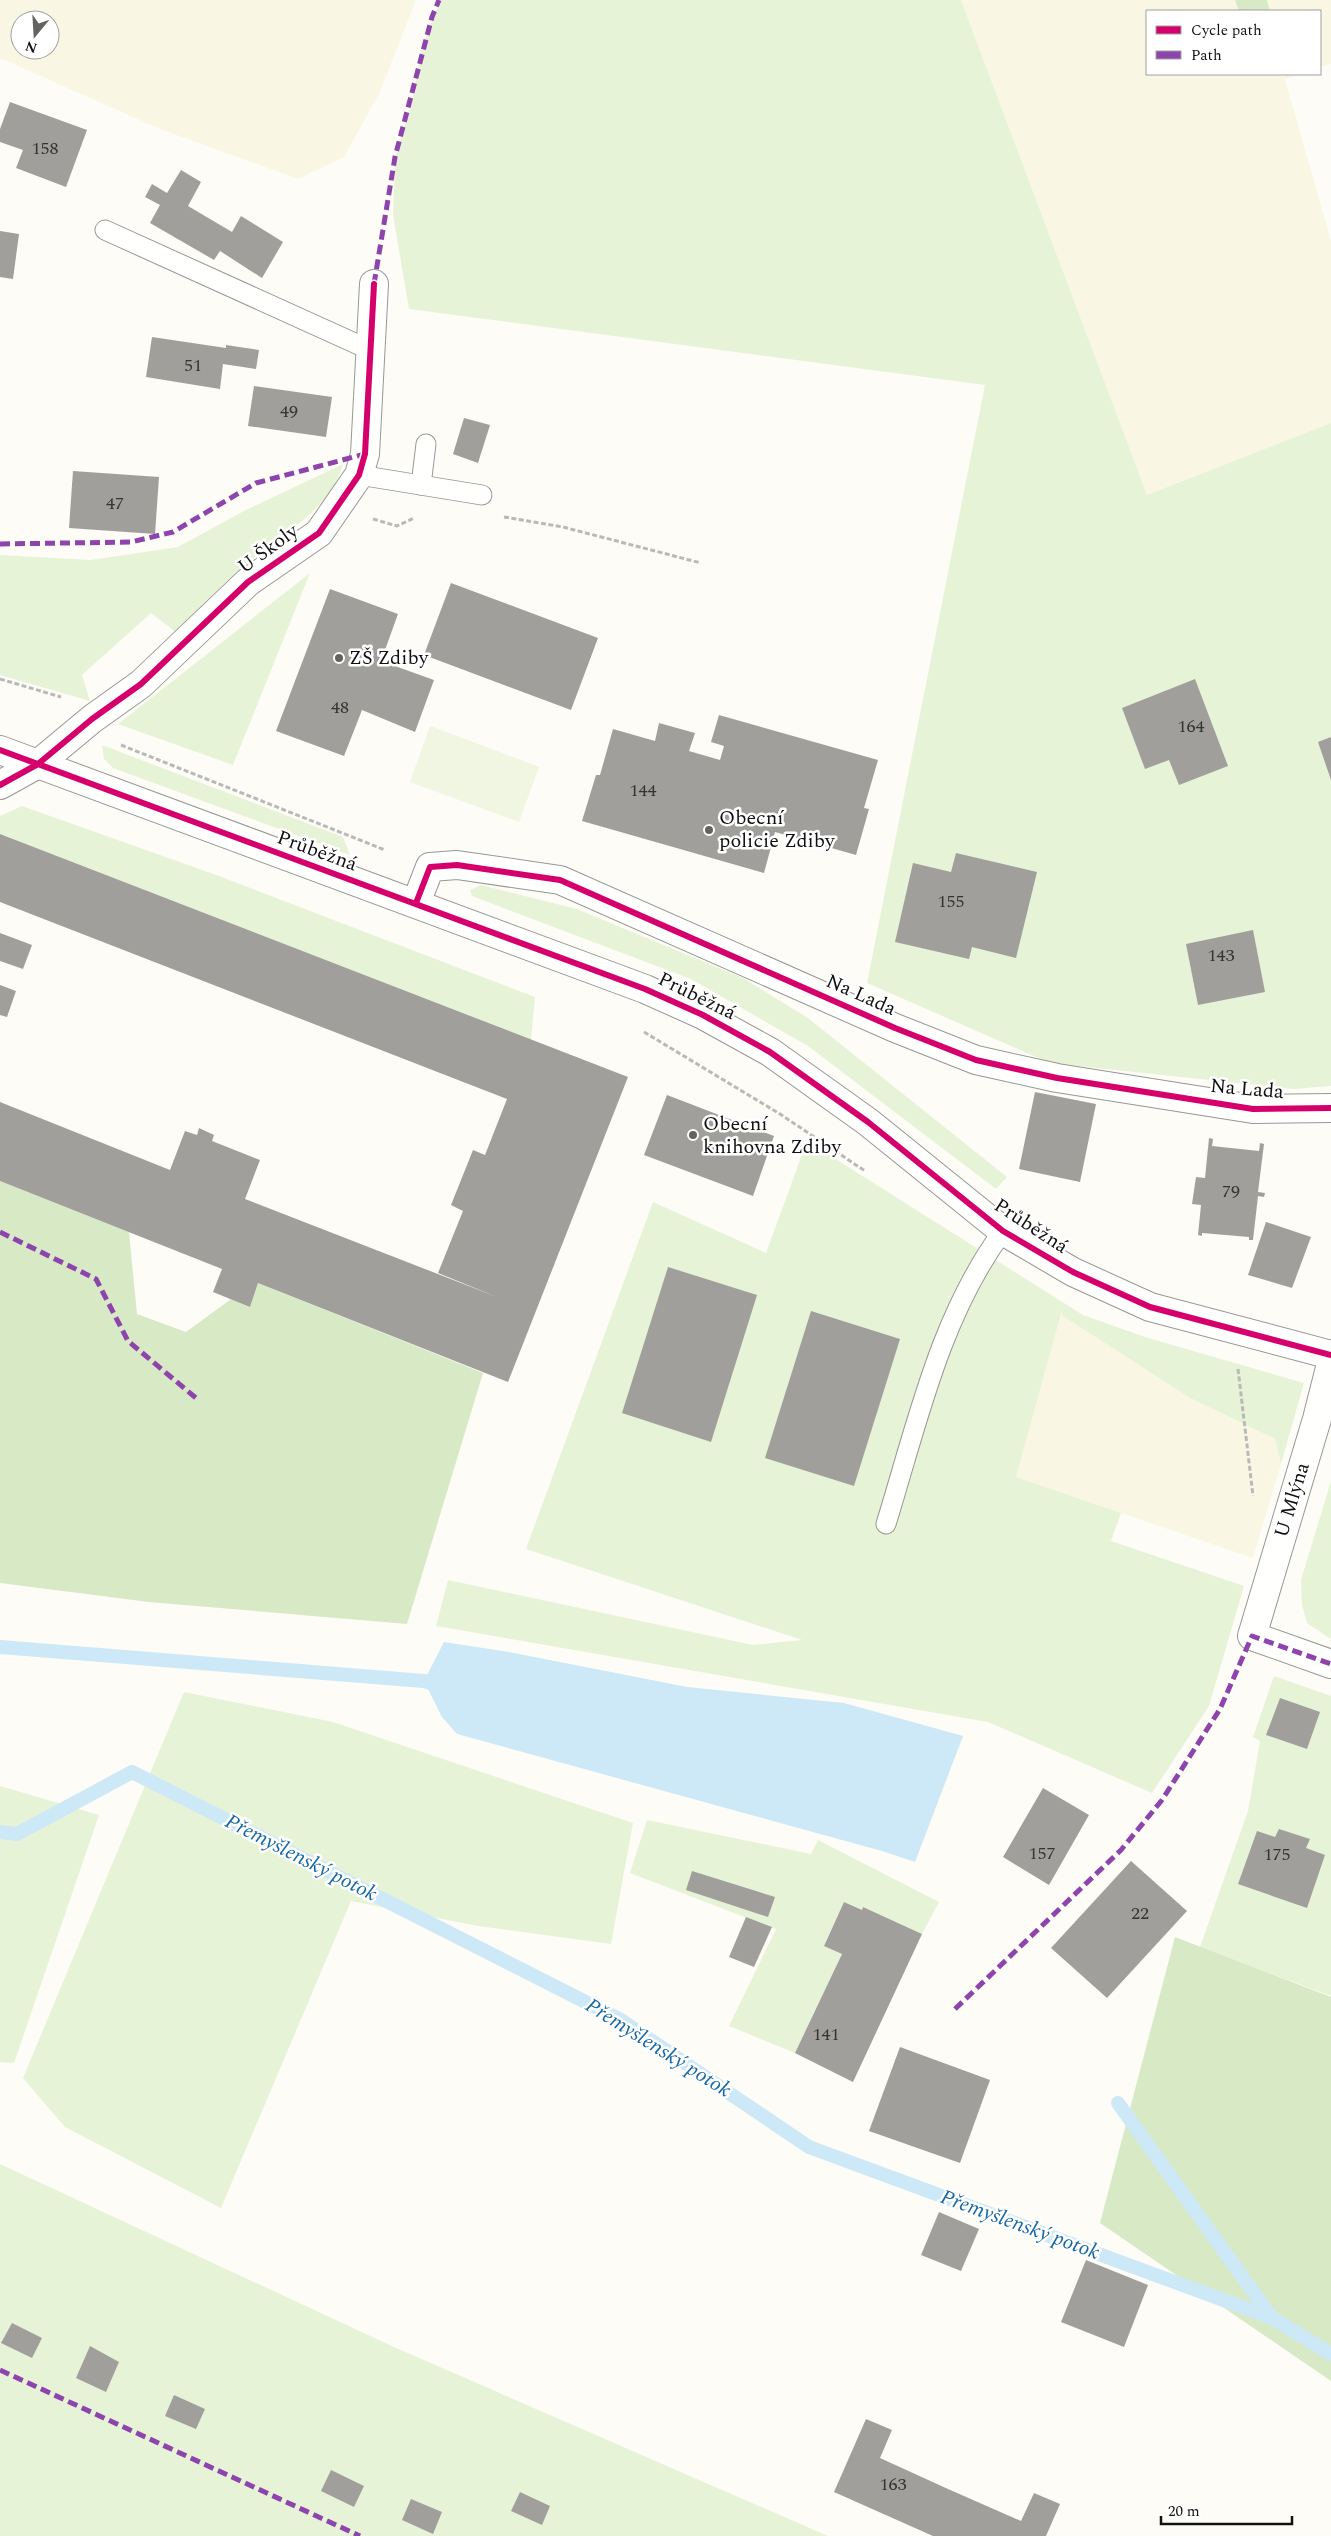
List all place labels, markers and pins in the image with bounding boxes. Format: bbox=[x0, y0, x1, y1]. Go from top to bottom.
place label: ZŠ Zdiby bbox=[349, 643, 430, 673]
marker: ZŠ Zdiby bbox=[333, 652, 345, 664]
place label: Obecní policie Zdiby bbox=[719, 803, 836, 856]
marker: Obecní policie Zdiby bbox=[703, 824, 715, 836]
place label: Obecní knihovna Zdiby bbox=[703, 1109, 842, 1162]
marker: Obecní knihovna Zdiby bbox=[687, 1129, 699, 1141]

